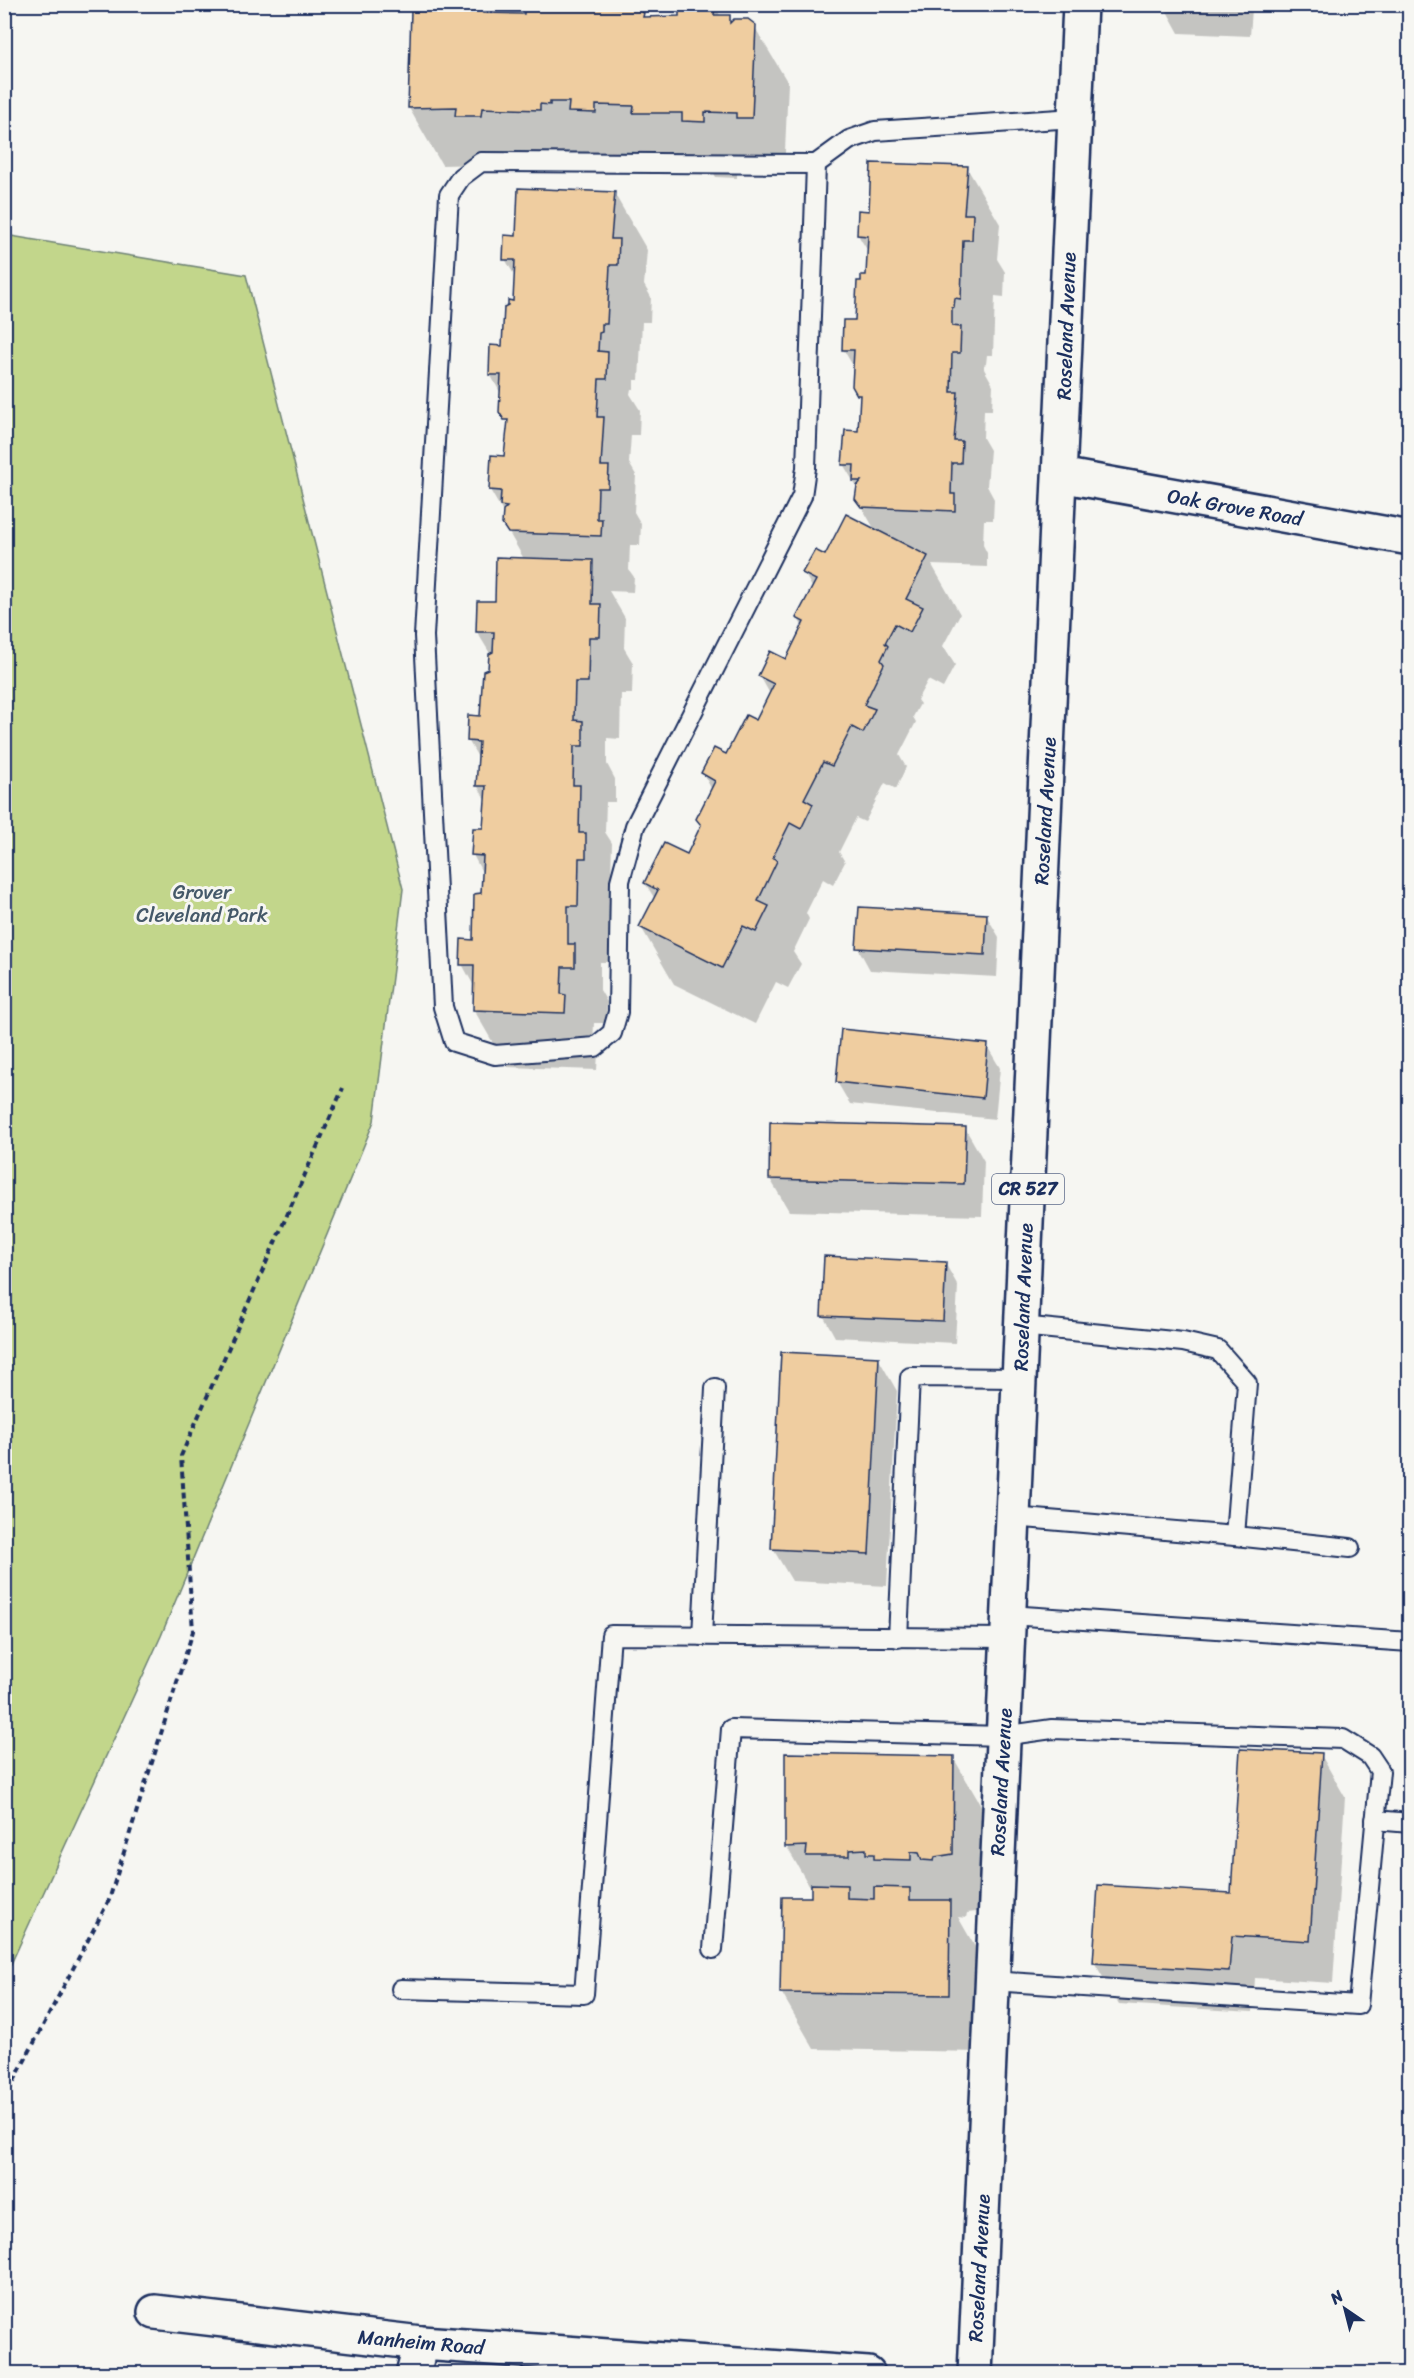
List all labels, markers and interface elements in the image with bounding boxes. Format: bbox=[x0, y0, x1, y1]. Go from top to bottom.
street label: Roseland Avenue bbox=[1046, 251, 1087, 401]
street label: Oak Grove Road bbox=[1165, 478, 1307, 537]
street label: Roseland Avenue bbox=[1024, 736, 1067, 886]
park label: Grover Cleveland Park bbox=[136, 875, 268, 933]
road number: CR 527 bbox=[992, 1174, 1064, 1204]
street label: Roseland Avenue bbox=[1003, 1222, 1044, 1372]
street label: Roseland Avenue bbox=[980, 1707, 1023, 1857]
street label: Roseland Avenue bbox=[958, 2193, 1001, 2343]
north arrow bbox=[1315, 2279, 1375, 2339]
text: N bbox=[1323, 2282, 1350, 2313]
street label: Manheim Road bbox=[356, 2320, 487, 2366]

